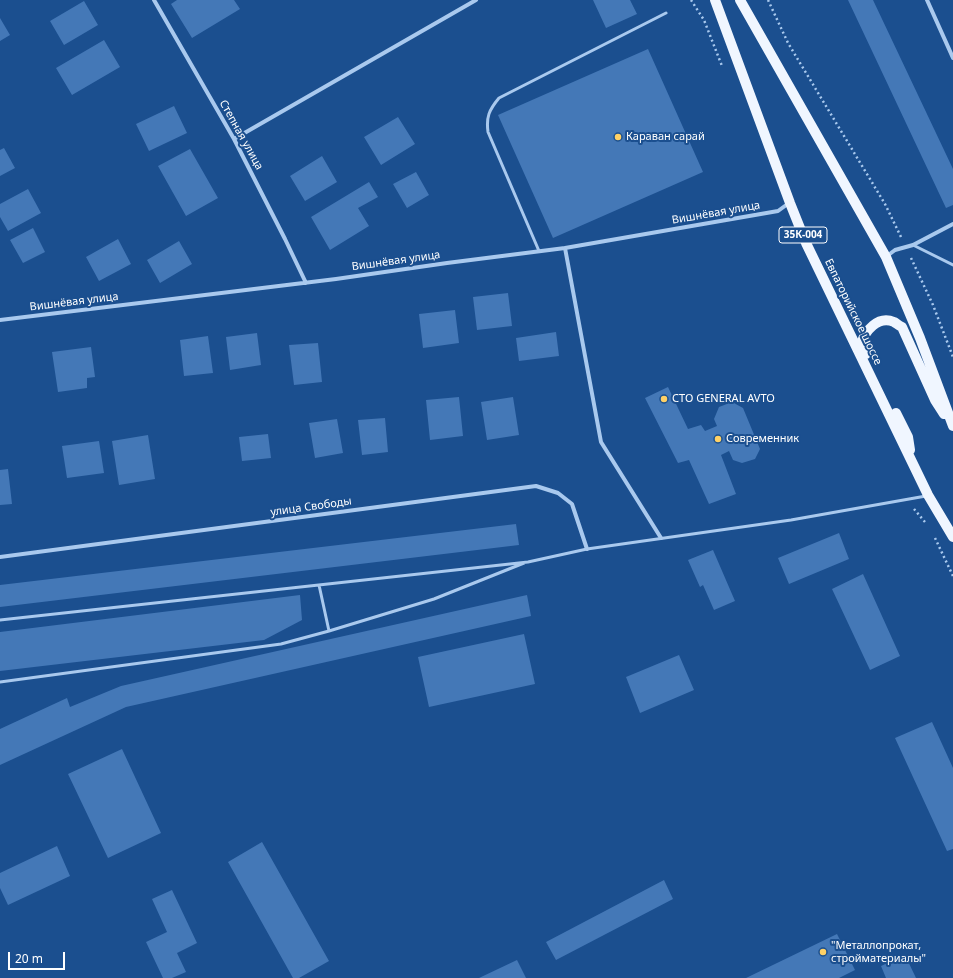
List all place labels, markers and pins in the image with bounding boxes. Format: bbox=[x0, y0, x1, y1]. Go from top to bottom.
place label: Караван сарай bbox=[626, 130, 705, 144]
marker: Караван сарай bbox=[613, 132, 623, 142]
place label: СТО GENERAL AVTO bbox=[672, 392, 775, 406]
marker: СТО GENERAL AVTO bbox=[659, 394, 669, 404]
place label: Современник bbox=[726, 432, 799, 446]
marker: Современник bbox=[713, 434, 723, 444]
place label: "Металлопрокат, стройматериалы" bbox=[831, 939, 926, 965]
marker: "Металлопрокат, стройматериалы" bbox=[818, 947, 828, 957]

